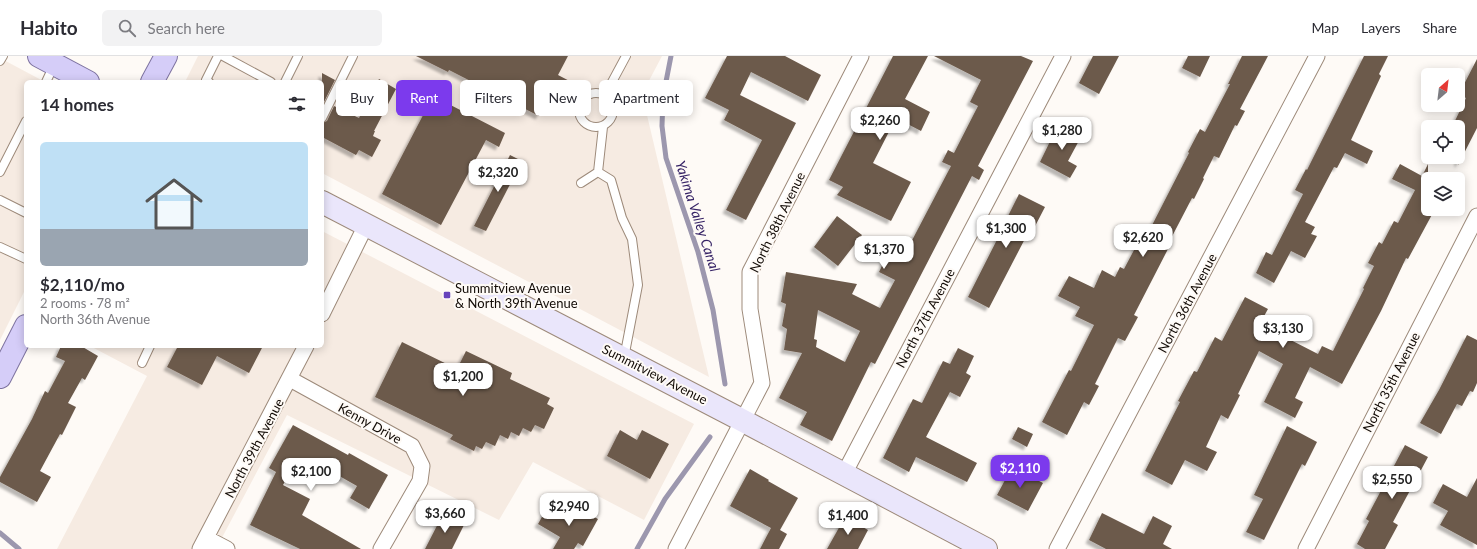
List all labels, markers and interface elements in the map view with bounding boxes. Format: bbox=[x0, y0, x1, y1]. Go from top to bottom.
search box bbox=[102, 10, 382, 46]
text: Habito bbox=[20, 16, 78, 39]
icon: search bbox=[116, 17, 138, 39]
text: Search here bbox=[148, 19, 225, 37]
text: Map bbox=[1311, 19, 1339, 36]
text: Layers bbox=[1361, 19, 1401, 36]
text: Share bbox=[1423, 19, 1457, 36]
north arrow bbox=[1421, 68, 1465, 112]
map controls bbox=[1421, 68, 1465, 216]
chip: Buy bbox=[336, 80, 388, 116]
chip: Rent bbox=[396, 80, 452, 116]
chip: Filters bbox=[460, 80, 526, 116]
chip: New bbox=[534, 80, 591, 116]
chip: Apartment bbox=[599, 80, 693, 116]
icon: filters bbox=[286, 93, 308, 115]
text: 14 homes bbox=[40, 94, 114, 115]
pin: $2,260 bbox=[847, 107, 913, 141]
text: $2,260 bbox=[860, 112, 900, 128]
pin: $1,280 bbox=[1029, 117, 1095, 151]
button: locate bbox=[1421, 120, 1465, 164]
text: $1,280 bbox=[1042, 122, 1082, 138]
water label: Yakima Valley Canal bbox=[672, 158, 724, 274]
pin: $2,320 bbox=[465, 159, 531, 193]
text: $2,320 bbox=[478, 164, 518, 180]
icon: home bbox=[138, 168, 210, 240]
street label: North 38th Avenue bbox=[746, 169, 808, 275]
button: layers bbox=[1421, 172, 1465, 216]
pin: $1,300 bbox=[973, 215, 1039, 249]
text: $1,300 bbox=[986, 220, 1026, 236]
pin: $2,620 bbox=[1110, 224, 1176, 258]
text: $2,620 bbox=[1123, 229, 1163, 245]
pin: $1,370 bbox=[851, 236, 917, 270]
text: $1,370 bbox=[864, 241, 904, 257]
street label: North 36th Avenue bbox=[1154, 251, 1220, 355]
street label: North 37th Avenue bbox=[892, 266, 958, 370]
text: $2,110/mo bbox=[40, 274, 125, 295]
place label: Summitview Avenue & North 39th Avenue bbox=[455, 280, 578, 311]
marker: Summitview Avenue & North 39th Avenue bbox=[442, 290, 452, 300]
text: 2 rooms · 78 m² bbox=[40, 295, 130, 311]
text: North 36th Avenue bbox=[40, 311, 150, 327]
pin: $3,130 bbox=[1250, 315, 1316, 349]
text: $3,130 bbox=[1263, 320, 1303, 336]
street label: North 35th Avenue bbox=[1359, 329, 1423, 435]
street label: Summitview Avenue bbox=[600, 341, 710, 407]
pin: $1,200 bbox=[430, 363, 496, 397]
text: $1,200 bbox=[443, 368, 483, 384]
street label: North 39th Avenue bbox=[221, 396, 287, 500]
street label: Kenny Drive bbox=[335, 399, 405, 447]
pin: $2,110 bbox=[987, 455, 1053, 489]
pin: $2,100 bbox=[278, 458, 344, 492]
text: $2,110 bbox=[1000, 460, 1040, 476]
text: $2,100 bbox=[291, 463, 331, 479]
pin: $2,550 bbox=[1359, 466, 1425, 500]
text: $2,550 bbox=[1372, 471, 1412, 487]
pin: $2,940 bbox=[536, 493, 602, 527]
text: $2,940 bbox=[549, 498, 589, 514]
pin: $3,660 bbox=[412, 500, 478, 534]
pin: $1,400 bbox=[815, 502, 881, 536]
text: $3,660 bbox=[425, 505, 465, 521]
text: $1,400 bbox=[828, 507, 868, 523]

